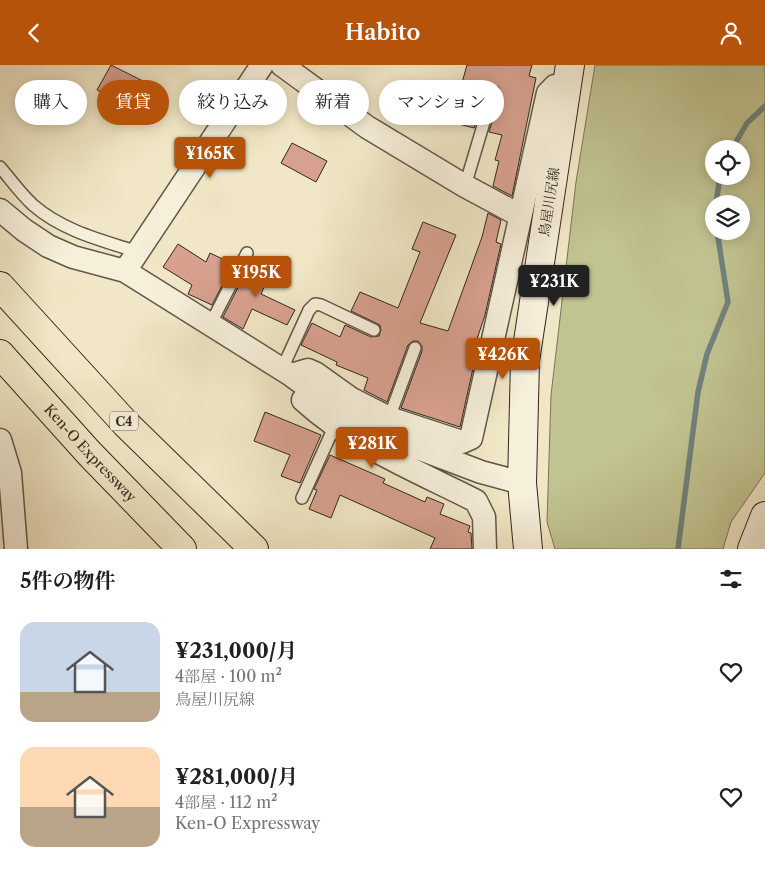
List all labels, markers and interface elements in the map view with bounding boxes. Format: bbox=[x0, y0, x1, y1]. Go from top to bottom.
icon: back bbox=[20, 19, 48, 47]
text: Habito bbox=[345, 19, 420, 46]
icon: person bbox=[717, 19, 745, 47]
chip: 購入 bbox=[15, 80, 87, 125]
chip: 賃貸 bbox=[97, 80, 169, 125]
chip: 絞り込み bbox=[179, 80, 287, 125]
chip: 新着 bbox=[297, 80, 369, 125]
chip: マンション bbox=[379, 80, 504, 125]
pin: ¥165K bbox=[175, 137, 245, 179]
map controls bbox=[705, 140, 750, 240]
button: locate bbox=[705, 140, 750, 185]
text: ¥165K bbox=[185, 143, 235, 163]
street label: 鳥屋川尻線 bbox=[535, 166, 563, 238]
button: layers bbox=[705, 195, 750, 240]
pin: ¥195K bbox=[221, 255, 291, 298]
text: ¥195K bbox=[231, 262, 281, 282]
pin: ¥231K bbox=[519, 265, 589, 307]
text: ¥231K bbox=[529, 271, 579, 291]
pin: ¥426K bbox=[468, 337, 538, 380]
text: ¥426K bbox=[477, 344, 529, 364]
street label: Ken-O Expressway bbox=[40, 400, 140, 506]
road number: C4 bbox=[110, 411, 138, 431]
pin: ¥281K bbox=[337, 427, 407, 469]
text: ¥281K bbox=[347, 433, 397, 453]
icon: filters bbox=[717, 565, 745, 593]
text: 5件の物件 bbox=[20, 568, 116, 593]
text: ¥231,000/月 bbox=[175, 638, 297, 663]
icon: home bbox=[60, 642, 120, 702]
icon: heart bbox=[717, 658, 745, 686]
text: 4部屋 · 100 m² bbox=[175, 666, 282, 686]
text: 鳥屋川尻線 bbox=[175, 689, 255, 709]
text: ¥281,000/月 bbox=[175, 764, 298, 789]
icon: home bbox=[60, 767, 120, 827]
icon: heart bbox=[717, 783, 745, 811]
text: 4部屋 · 112 m² bbox=[175, 792, 278, 812]
text: Ken-O Expressway bbox=[175, 813, 320, 833]

